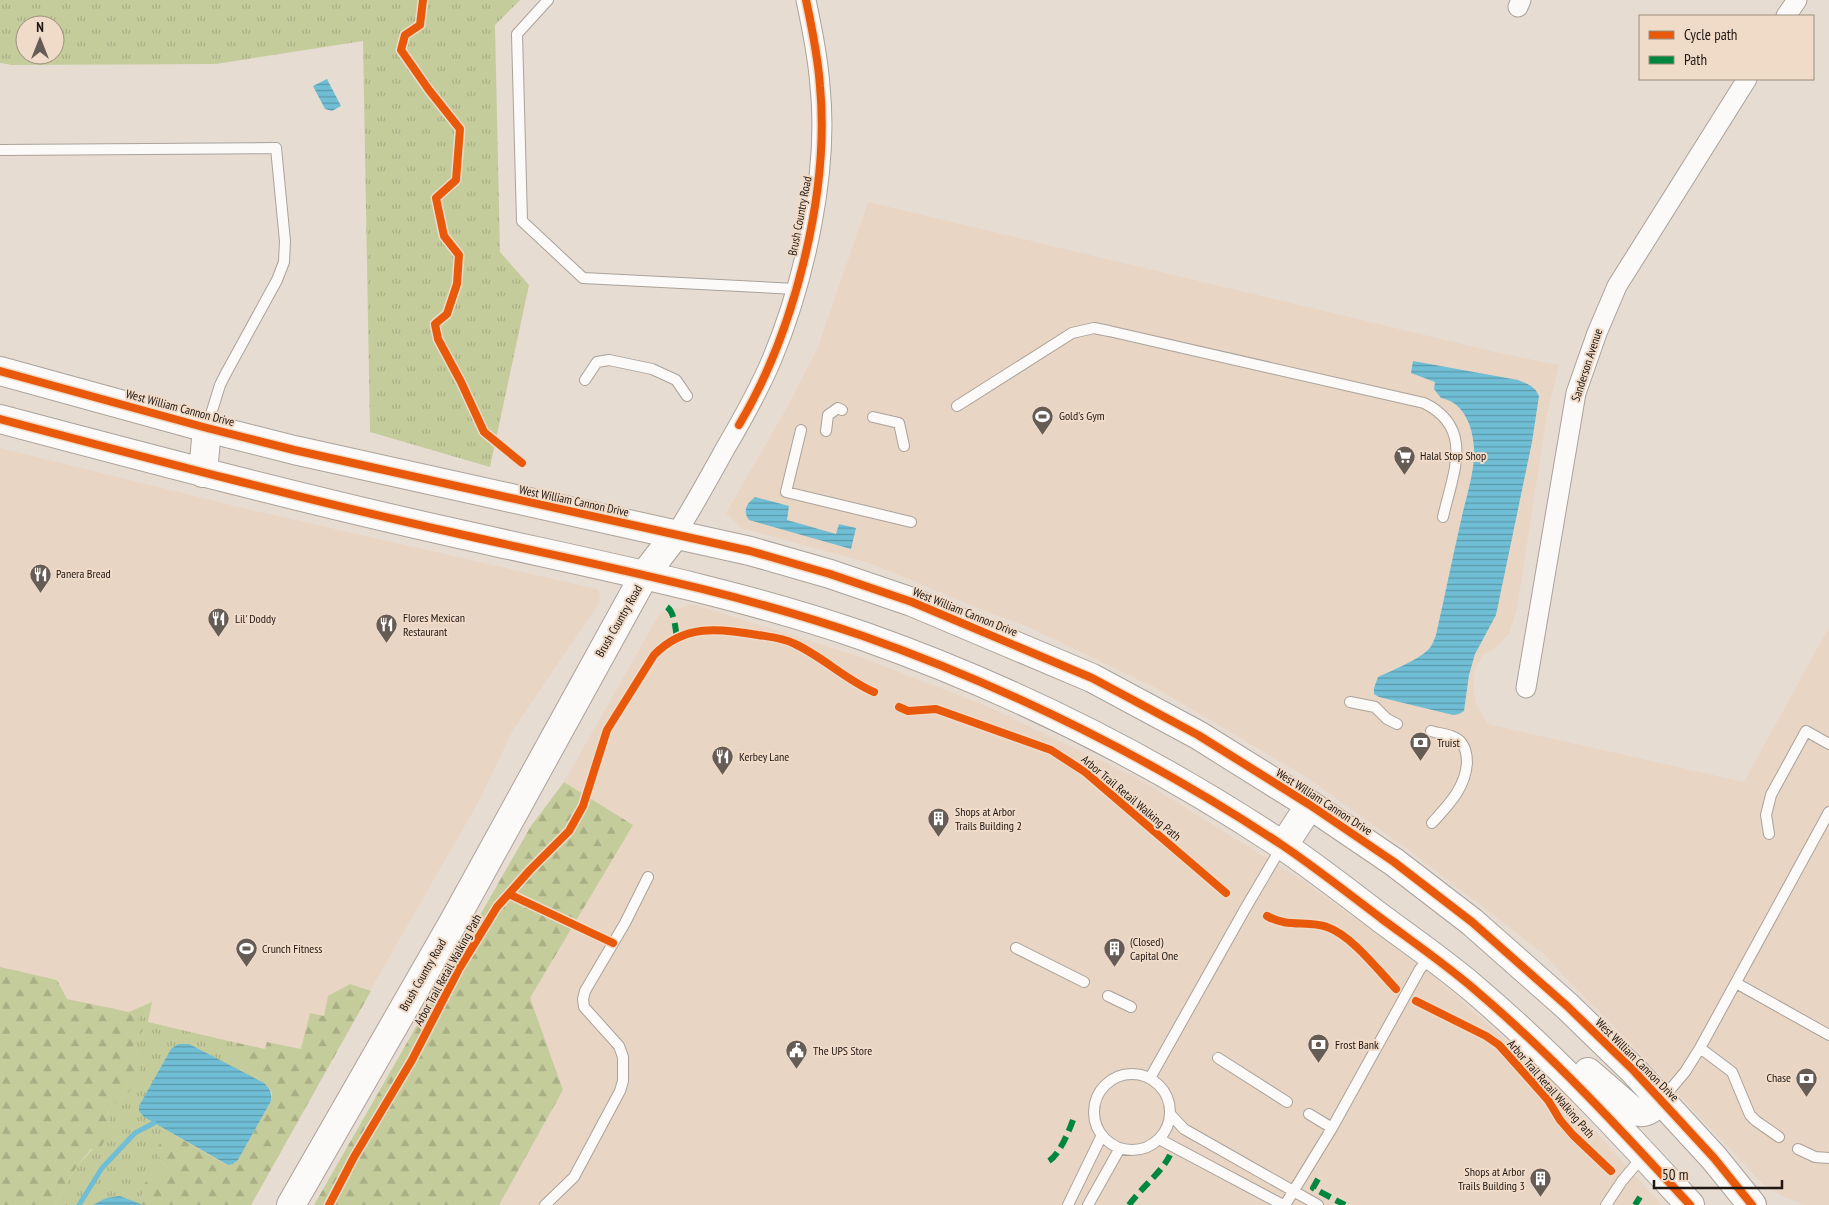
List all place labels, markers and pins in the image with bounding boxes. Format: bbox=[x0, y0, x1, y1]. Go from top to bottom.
sports icon: Gold's Gym bbox=[1031, 404, 1055, 435]
place label: Gold's Gym bbox=[1059, 408, 1105, 423]
supermarket icon: Halal Stop Shop bbox=[1392, 444, 1416, 475]
place label: Halal Stop Shop bbox=[1420, 448, 1486, 463]
restaurant icon: Panera Bread bbox=[28, 562, 52, 593]
place label: Panera Bread bbox=[56, 566, 111, 581]
restaurant icon: Lil' Doddy bbox=[207, 607, 231, 638]
place label: Flores Mexican Restaurant bbox=[403, 610, 465, 639]
place label: Lil' Doddy bbox=[235, 611, 276, 626]
restaurant icon: Flores Mexican Restaurant bbox=[375, 613, 399, 644]
bank icon: Truist bbox=[1409, 731, 1433, 762]
place label: Truist bbox=[1437, 735, 1461, 750]
restaurant icon: Kerbey Lane bbox=[711, 745, 735, 776]
place label: Kerbey Lane bbox=[739, 749, 789, 764]
place label: Shops at Arbor Trails Building 2 bbox=[955, 804, 1022, 833]
building icon: Shops at Arbor Trails Building 2 bbox=[927, 807, 951, 838]
place label: (Closed) Capital One bbox=[1130, 934, 1178, 963]
sports icon: Crunch Fitness bbox=[234, 937, 258, 968]
building icon: (Closed) Capital One bbox=[1102, 937, 1126, 968]
place label: Crunch Fitness bbox=[262, 941, 322, 956]
bank icon: Frost Bank bbox=[1307, 1033, 1331, 1064]
place label: Frost Bank bbox=[1335, 1037, 1379, 1052]
public building icon: The UPS Store bbox=[785, 1039, 809, 1070]
place label: The UPS Store bbox=[813, 1043, 872, 1058]
bank icon: Chase bbox=[1795, 1066, 1819, 1097]
place label: Chase bbox=[1766, 1070, 1791, 1085]
place label: Shops at Arbor Trails Building 3 bbox=[1458, 1164, 1526, 1193]
building icon: Shops at Arbor Trails Building 3 bbox=[1529, 1167, 1553, 1198]

